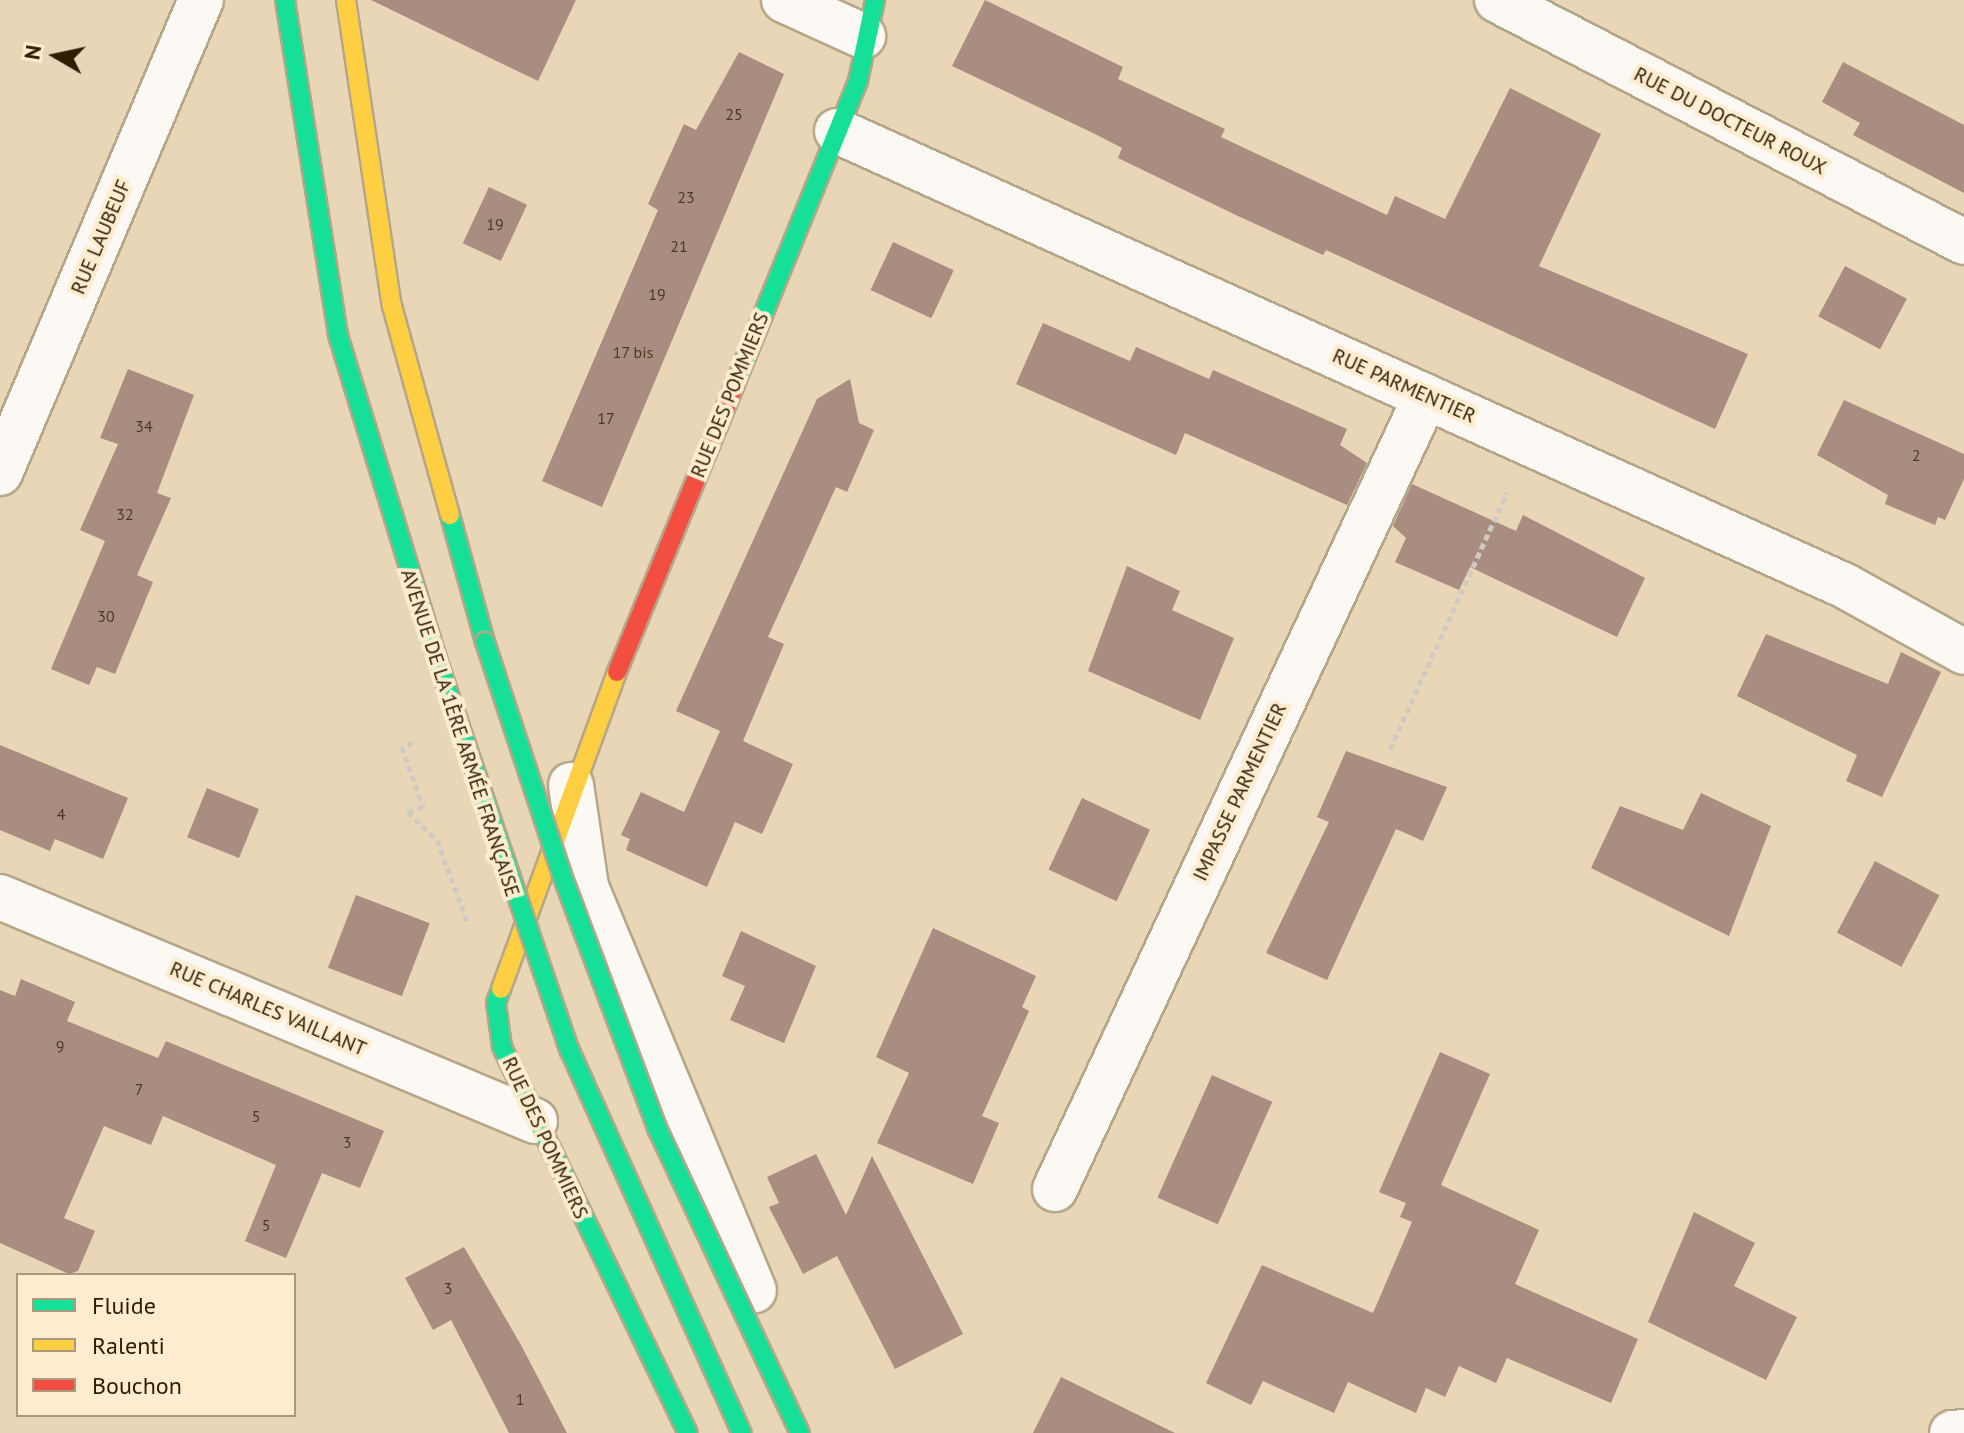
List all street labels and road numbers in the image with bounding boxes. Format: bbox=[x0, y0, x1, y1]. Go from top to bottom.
street label: RUE DU DOCTEUR ROUX bbox=[1630, 62, 1830, 180]
street label: RUE LAUBEUF bbox=[66, 176, 136, 298]
street label: RUE DES POMMIERS bbox=[686, 309, 774, 481]
street label: RUE PARMENTIER bbox=[1329, 344, 1479, 428]
street label: AVENUE DE LA 1ÈRE ARMÉE FRANÇAISE bbox=[395, 565, 525, 901]
street label: IMPASSE PARMENTIER bbox=[1188, 699, 1292, 885]
street label: RUE CHARLES VAILLANT bbox=[166, 957, 370, 1061]
street label: RUE DES POMMIERS bbox=[497, 1053, 593, 1223]

